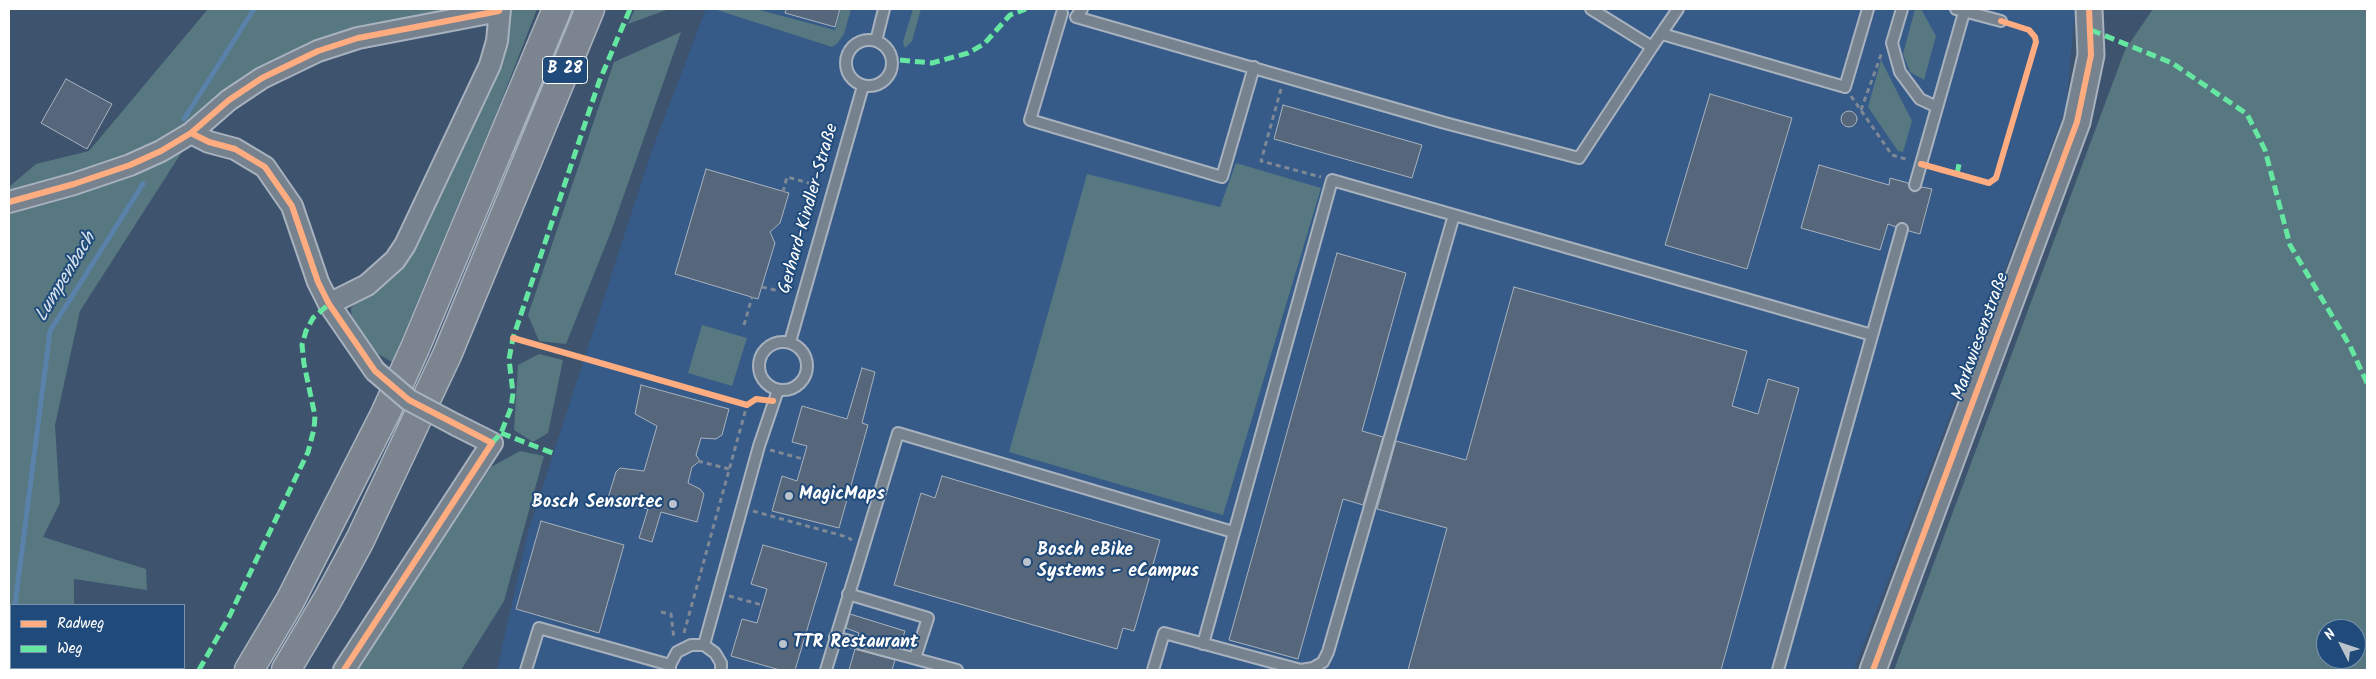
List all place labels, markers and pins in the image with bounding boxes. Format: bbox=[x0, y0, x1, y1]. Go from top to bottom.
place label: MagicMaps bbox=[799, 485, 885, 507]
marker: MagicMaps bbox=[783, 490, 795, 502]
place label: Bosch Sensortec bbox=[532, 493, 663, 515]
marker: Bosch Sensortec bbox=[667, 498, 679, 510]
place label: Bosch eBike Systems - eCampus bbox=[1037, 541, 1199, 584]
marker: Bosch eBike Systems - eCampus bbox=[1021, 556, 1033, 568]
place label: TTR Restaurant bbox=[793, 633, 918, 655]
marker: TTR Restaurant bbox=[777, 638, 789, 650]

